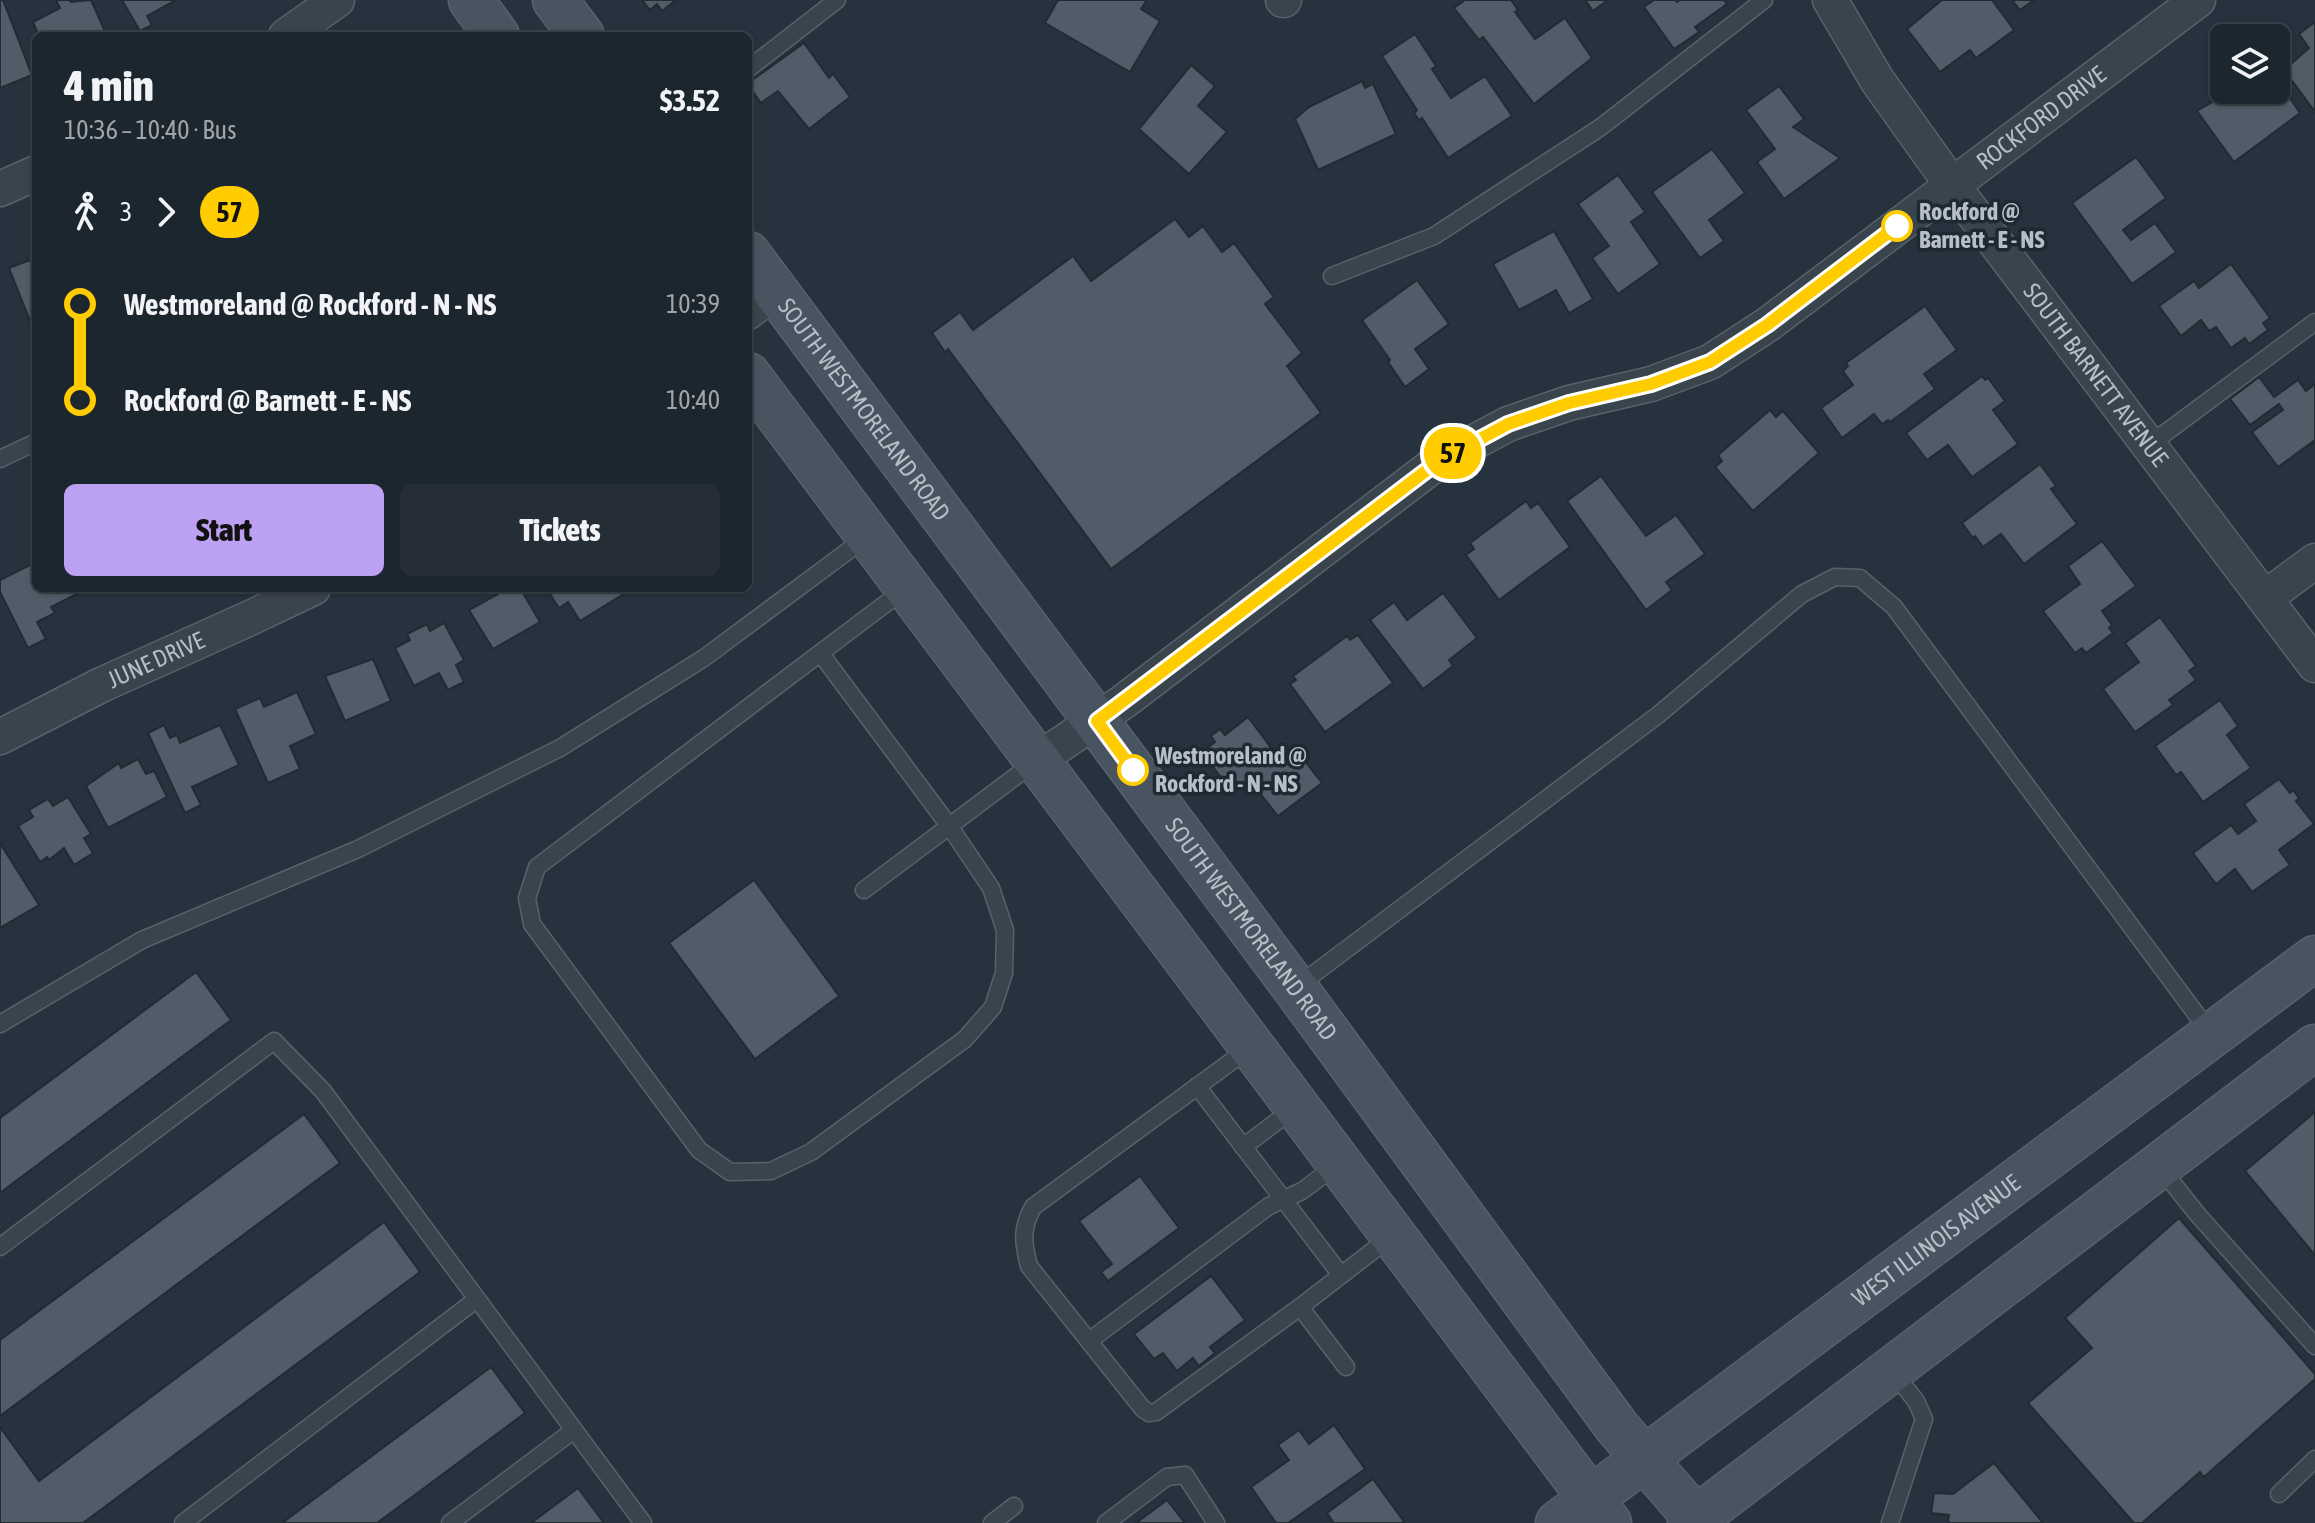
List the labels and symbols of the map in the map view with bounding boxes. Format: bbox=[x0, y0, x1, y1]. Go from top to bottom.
street label: ROCKFORD DRIVE bbox=[1971, 60, 2111, 175]
place label: Rockford @ Barnett - E - NS bbox=[1919, 198, 2045, 253]
marker: Rockford @ Barnett - E - NS bbox=[1882, 211, 1912, 241]
street label: SOUTH BARNETT AVENUE bbox=[2018, 278, 2174, 471]
street label: SOUTH WESTMORELAND ROAD bbox=[773, 293, 956, 525]
line badge: 57 bbox=[1417, 427, 1489, 479]
street label: JUNE DRIVE bbox=[103, 626, 208, 693]
place label: Westmoreland @ Rockford - N - NS bbox=[1154, 742, 1307, 797]
marker: Westmoreland @ Rockford - N - NS bbox=[1118, 755, 1148, 785]
street label: SOUTH WESTMORELAND ROAD bbox=[1160, 813, 1343, 1045]
street label: WEST ILLINOIS AVENUE bbox=[1847, 1169, 2025, 1312]

